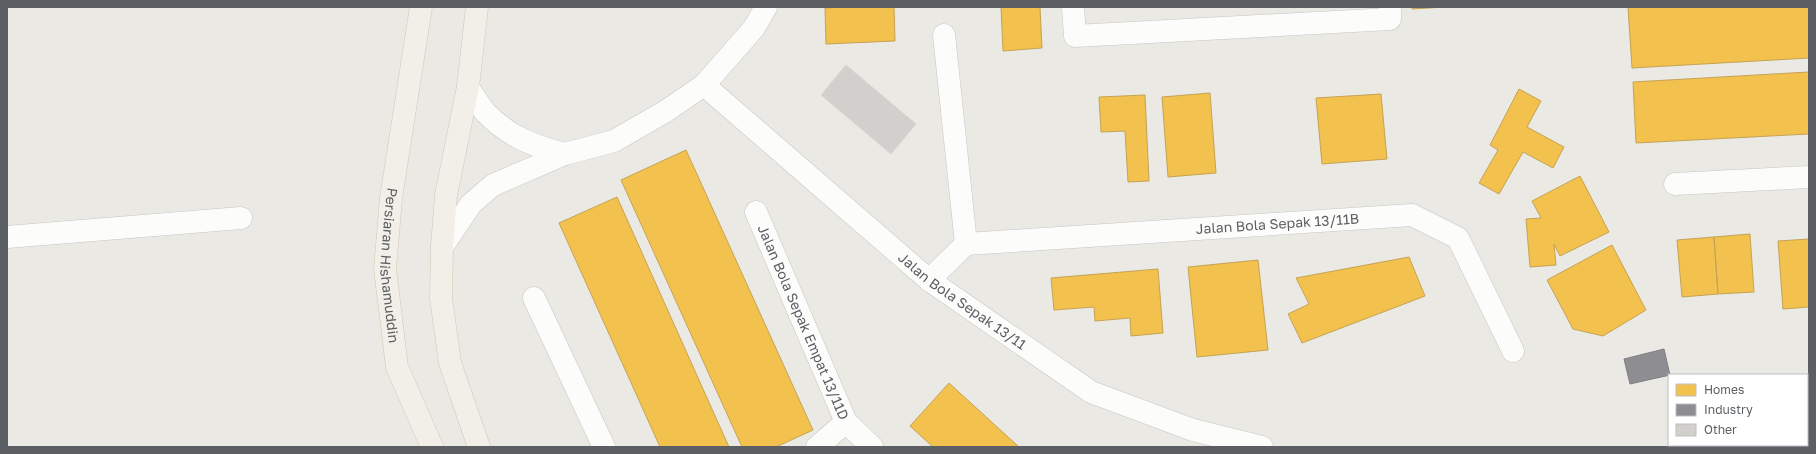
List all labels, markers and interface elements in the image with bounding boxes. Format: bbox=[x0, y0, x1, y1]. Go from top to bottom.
street label: Persiaran Hishamuddin bbox=[377, 187, 403, 344]
street label: Jalan Bola Sepak 13/11B bbox=[1195, 209, 1360, 237]
street label: Jalan Bola Sepak Empat 13/11D bbox=[754, 222, 853, 422]
street label: Jalan Bola Sepak 13/11 bbox=[895, 248, 1030, 353]
legend bbox=[1668, 374, 1808, 446]
text: Homes bbox=[1704, 382, 1744, 397]
text: Industry bbox=[1704, 402, 1753, 417]
text: Other bbox=[1704, 422, 1737, 437]

